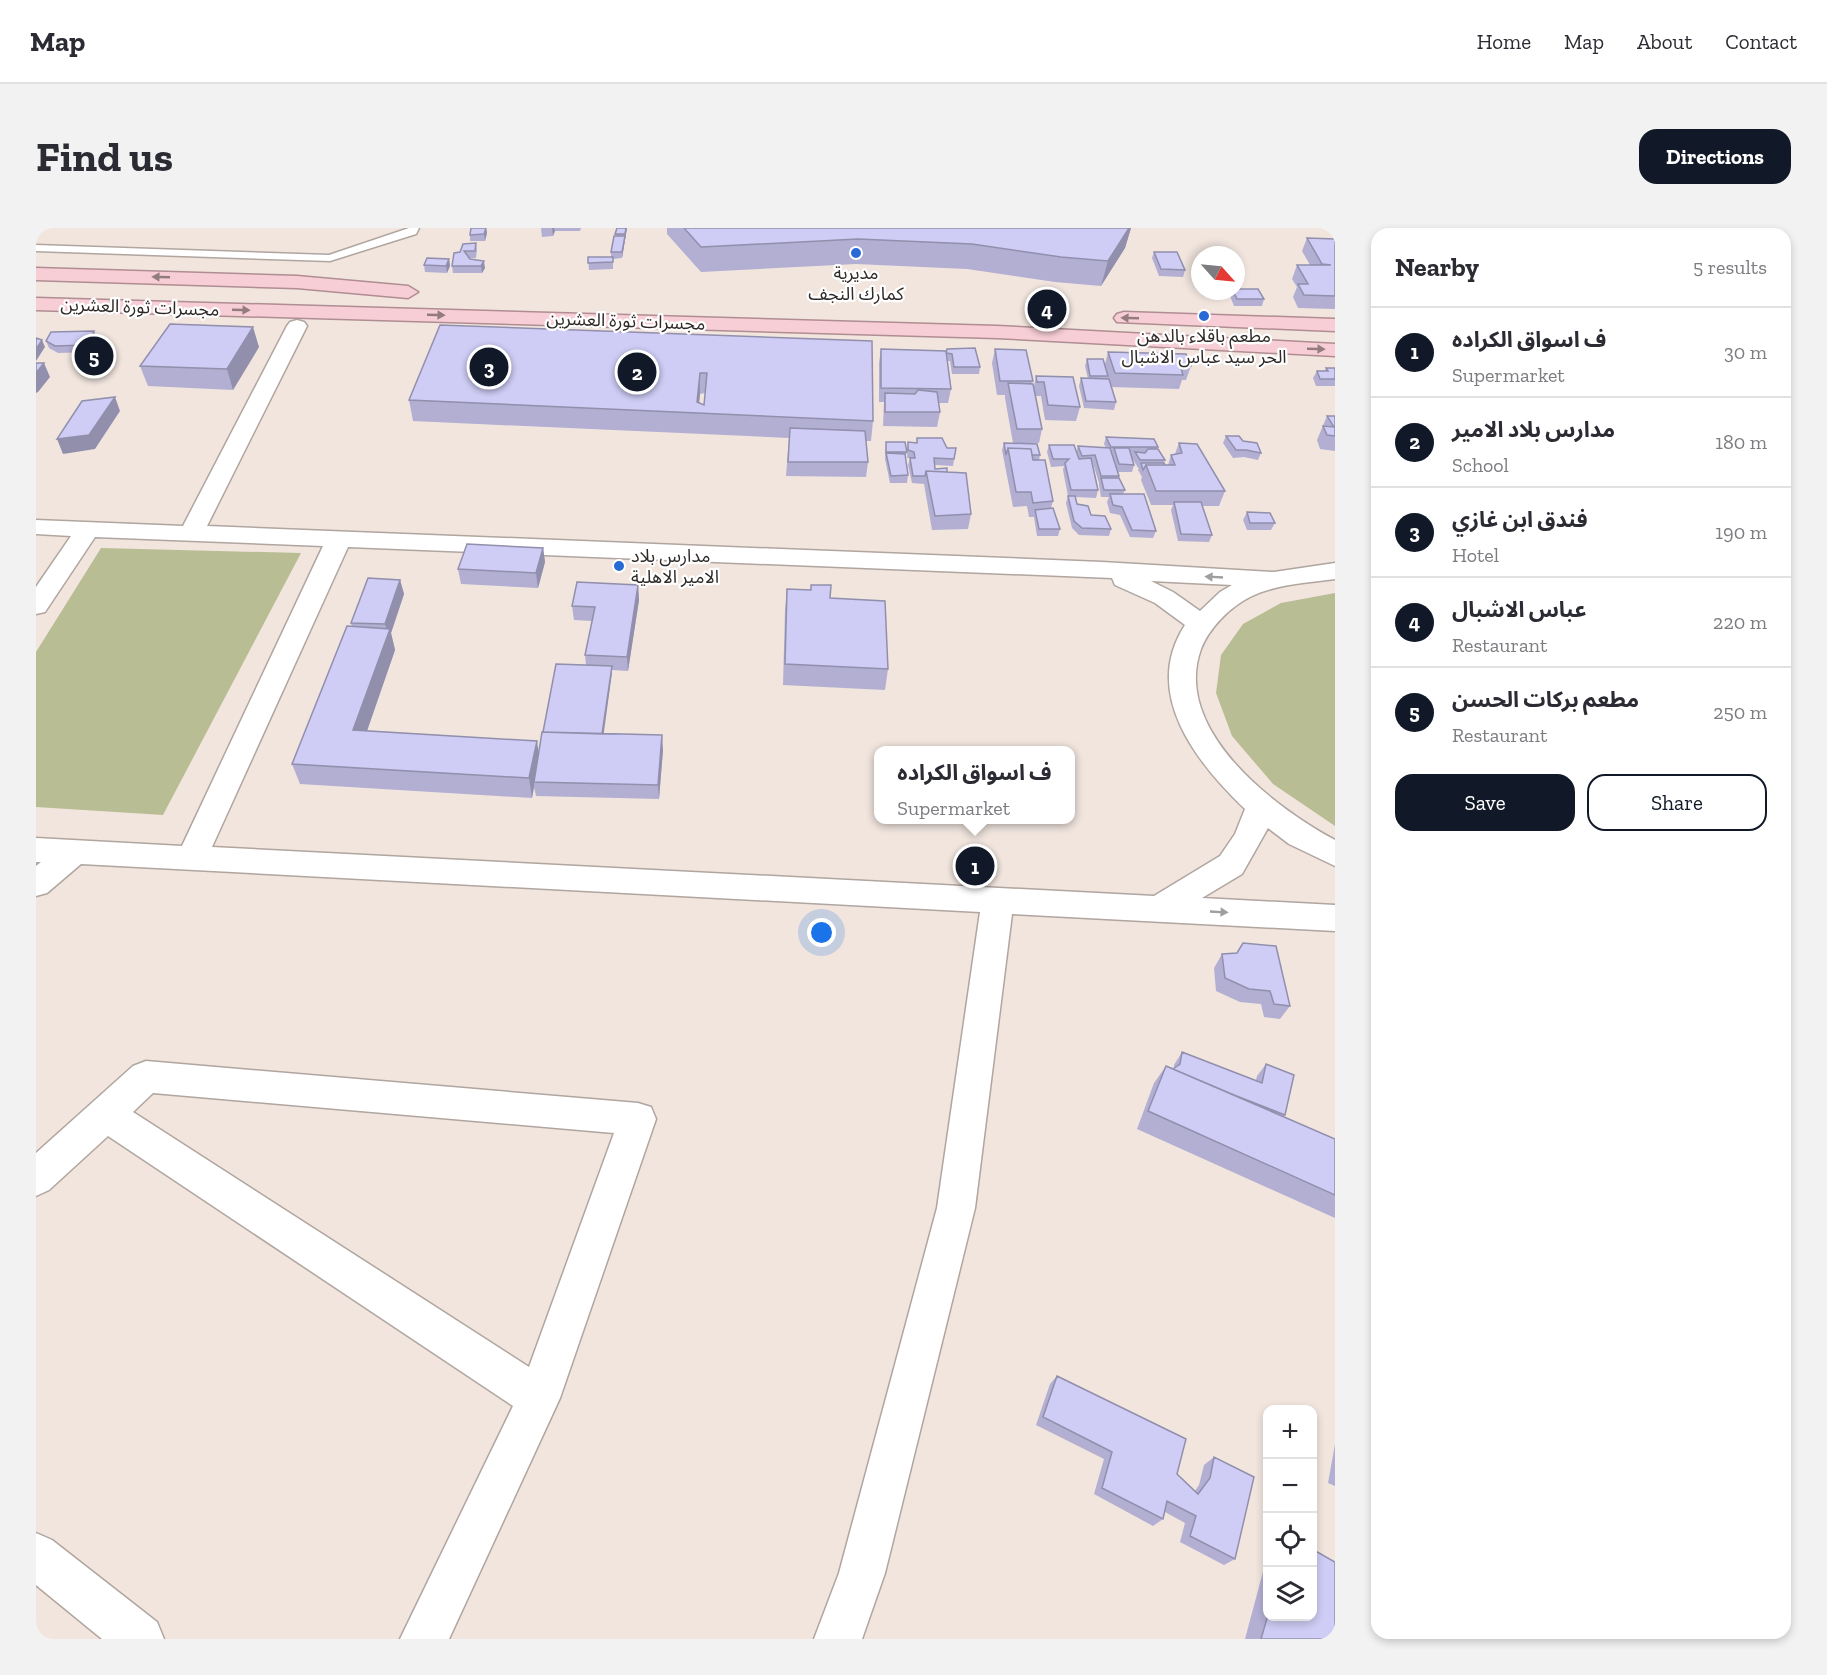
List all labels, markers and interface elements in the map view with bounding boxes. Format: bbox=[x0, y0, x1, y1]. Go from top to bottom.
text: Map bbox=[30, 25, 85, 58]
text: Home bbox=[1477, 29, 1531, 54]
text: Map bbox=[1564, 29, 1604, 54]
text: About bbox=[1637, 29, 1692, 54]
text: Contact bbox=[1725, 29, 1797, 54]
button: Directions bbox=[1639, 129, 1791, 184]
text: Find us bbox=[36, 131, 173, 182]
marker: مديرية كمارك النجف bbox=[849, 246, 863, 260]
north arrow bbox=[1191, 246, 1245, 300]
text: Nearby bbox=[1395, 251, 1479, 283]
text: 5 results bbox=[1693, 255, 1767, 279]
place label: مديرية كمارك النجف bbox=[808, 262, 904, 305]
one-way arrow bbox=[152, 273, 171, 282]
pin: 4 bbox=[1028, 286, 1066, 332]
street label: مجسرات ثورة العشرين bbox=[60, 293, 220, 321]
one-way arrow bbox=[232, 305, 251, 315]
street label: مجسرات ثورة العشرين bbox=[546, 307, 706, 335]
marker: مطعم باقلاء بالدهن الحر سيد عباس الاشبال bbox=[1197, 309, 1211, 323]
one-way arrow bbox=[427, 311, 446, 320]
one-way arrow bbox=[1120, 313, 1139, 323]
place label: مطعم باقلاء بالدهن الحر سيد عباس الاشبال bbox=[1121, 325, 1287, 368]
text: ف اسواق الكراده bbox=[1452, 326, 1606, 353]
pin: 5 bbox=[74, 334, 114, 378]
text: 1 bbox=[1410, 340, 1419, 364]
text: 30 m bbox=[1724, 340, 1767, 364]
pin: 3 bbox=[470, 344, 508, 390]
one-way arrow bbox=[1306, 344, 1325, 354]
pin: 2 bbox=[618, 350, 656, 394]
text: Supermarket bbox=[1452, 363, 1565, 387]
text: مدارس بلاد الامير bbox=[1452, 416, 1615, 443]
text: 2 bbox=[1409, 430, 1420, 454]
text: 180 m bbox=[1715, 430, 1767, 454]
text: School bbox=[1452, 453, 1509, 477]
text: فندق ابن غازي bbox=[1452, 506, 1588, 533]
text: 3 bbox=[1409, 520, 1420, 544]
text: 190 m bbox=[1715, 520, 1767, 544]
text: Hotel bbox=[1452, 543, 1499, 567]
place label: مدارس بلاد الامير الاهلية bbox=[631, 545, 719, 588]
marker: مدارس بلاد الامير الاهلية bbox=[612, 559, 626, 573]
one-way arrow bbox=[1205, 572, 1224, 581]
text: عباس الاشبال bbox=[1452, 596, 1587, 623]
text: 4 bbox=[1409, 610, 1420, 634]
text: 220 m bbox=[1713, 610, 1767, 634]
text: Restaurant bbox=[1452, 633, 1548, 657]
text: مطعم بركات الحسن bbox=[1452, 686, 1639, 713]
text: 5 bbox=[1409, 700, 1420, 724]
text: 250 m bbox=[1713, 700, 1767, 724]
text: Restaurant bbox=[1452, 723, 1548, 747]
popup bbox=[874, 746, 1075, 824]
text: ف اسواق الكراده bbox=[897, 759, 1052, 786]
button: Save bbox=[1395, 774, 1575, 831]
button: Share bbox=[1587, 774, 1767, 831]
text: Supermarket bbox=[897, 796, 1010, 820]
pin: 1 bbox=[956, 844, 994, 888]
one-way arrow bbox=[1209, 907, 1228, 916]
your location bbox=[807, 918, 836, 947]
map controls bbox=[1263, 1405, 1317, 1621]
button: + bbox=[1263, 1405, 1317, 1459]
button: − bbox=[1263, 1459, 1317, 1513]
button: locate bbox=[1263, 1513, 1317, 1567]
button: layers bbox=[1263, 1567, 1317, 1621]

